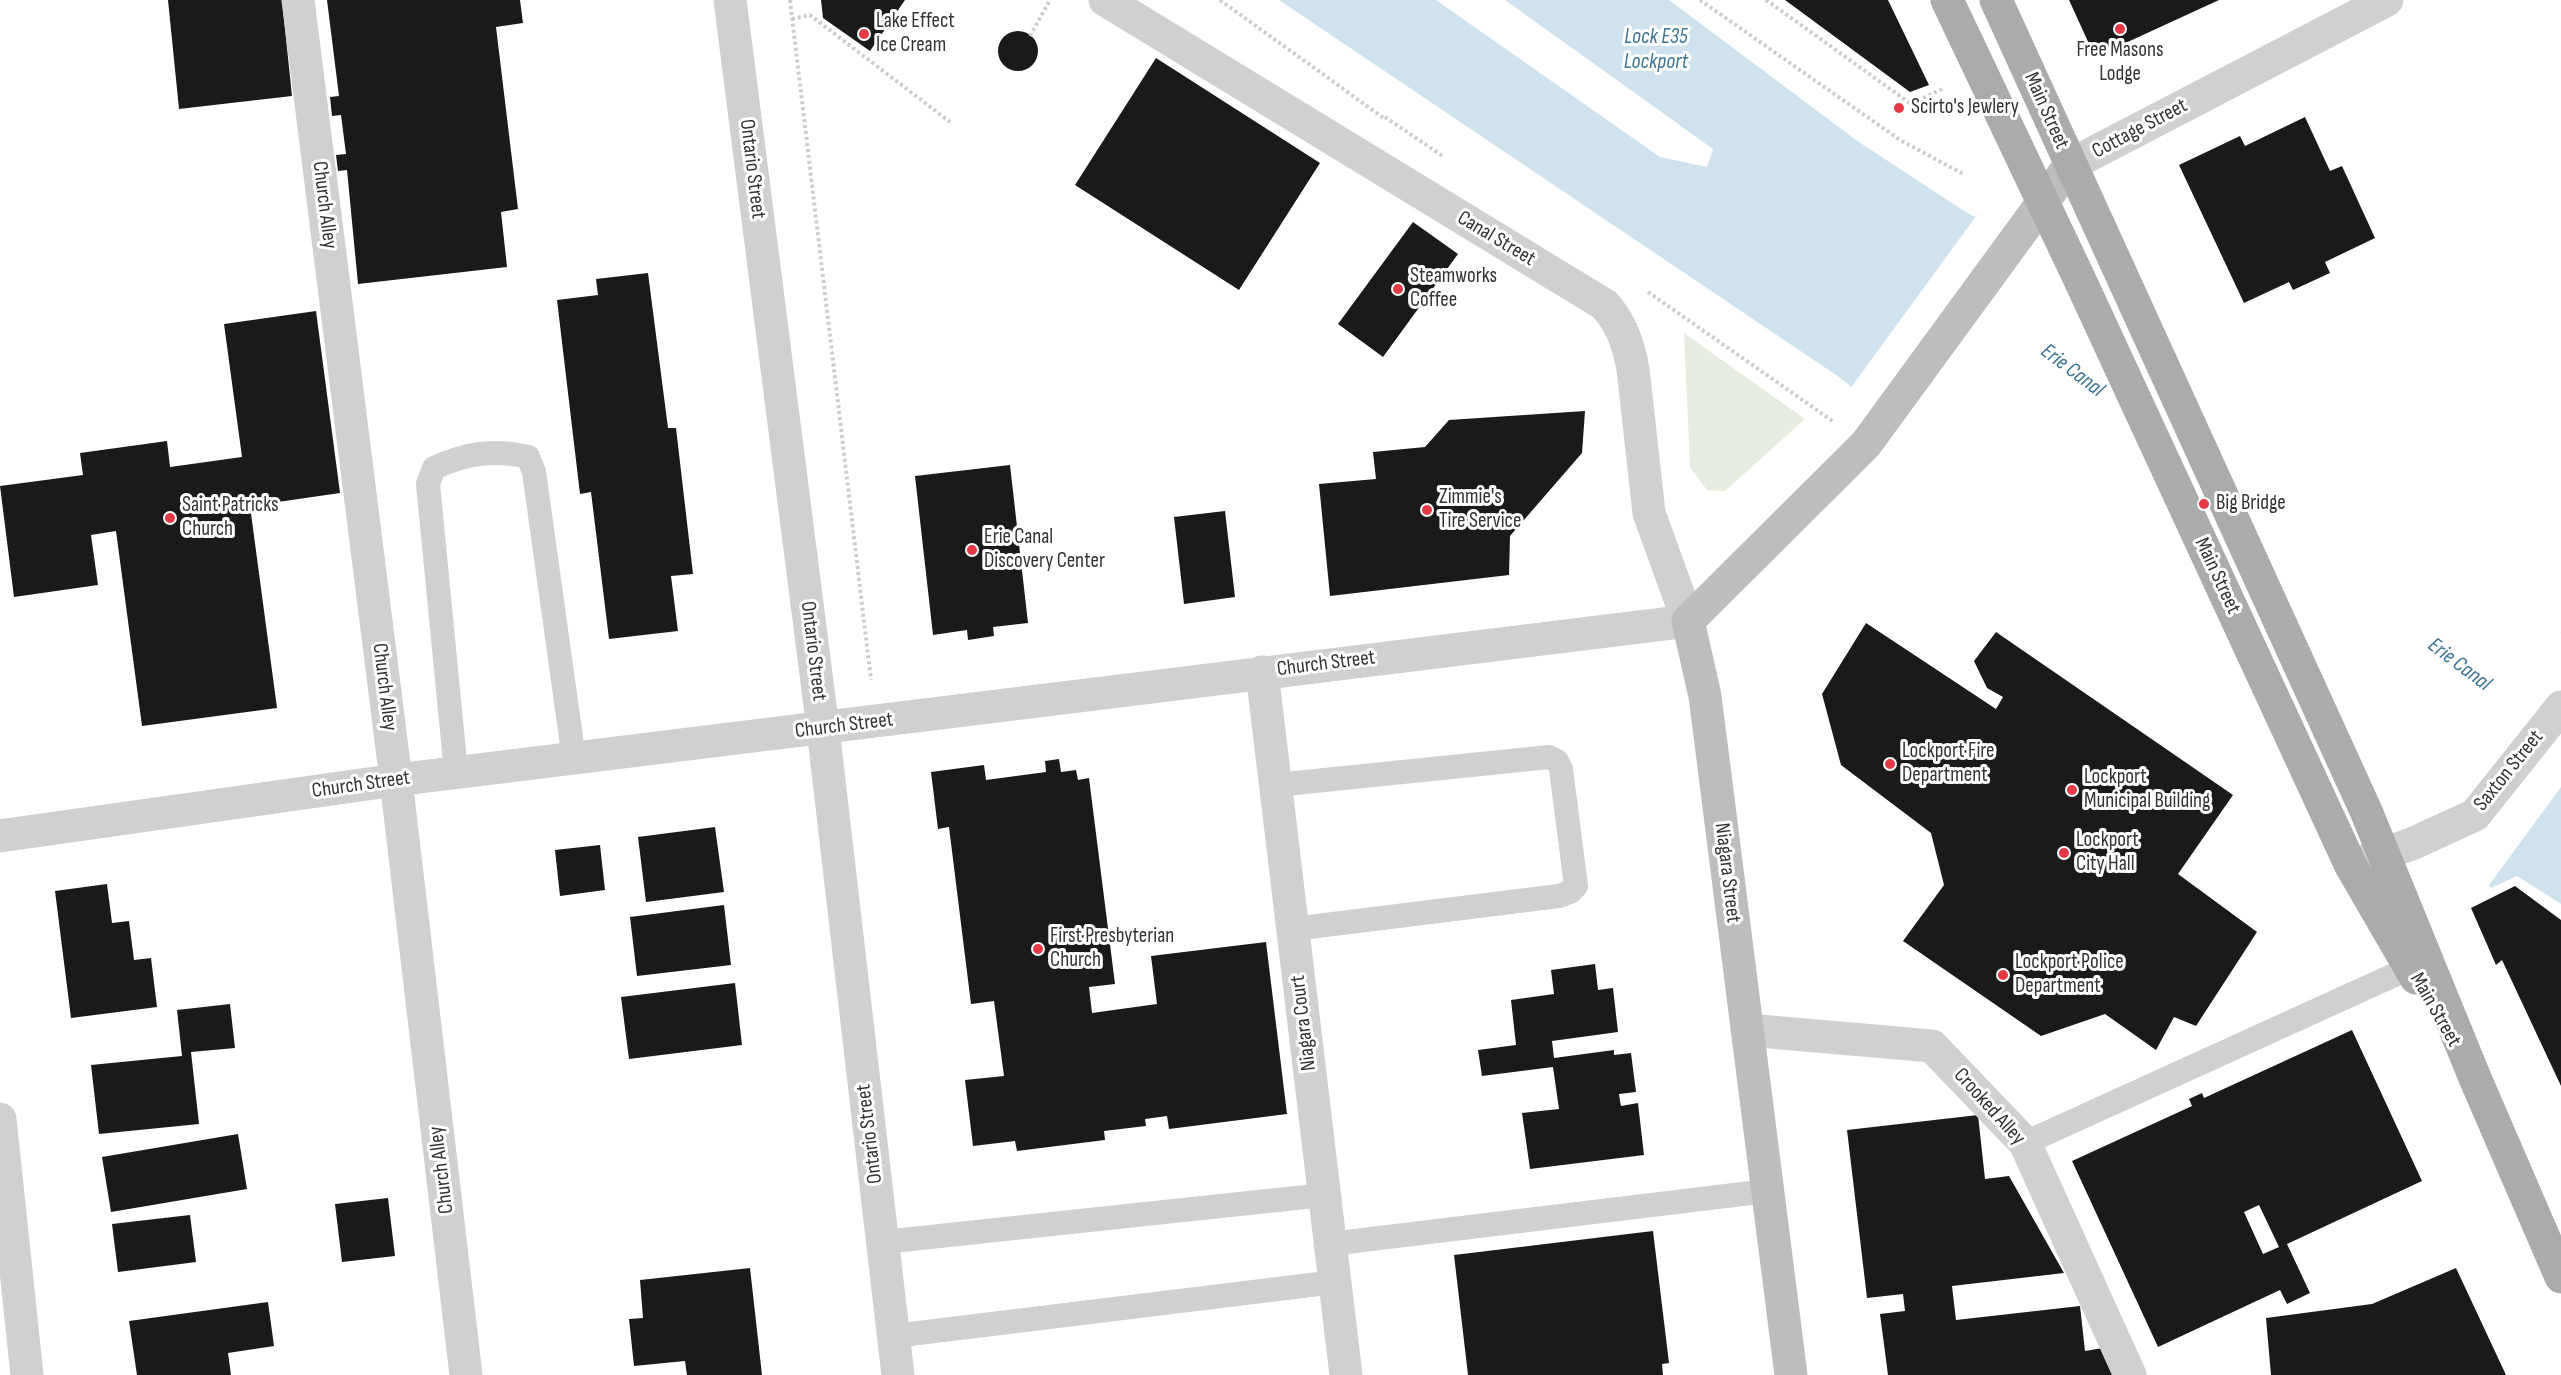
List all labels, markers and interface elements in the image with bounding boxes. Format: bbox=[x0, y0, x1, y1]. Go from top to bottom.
place label: Lake Effect Ice Cream bbox=[876, 9, 955, 59]
marker: Free Masons Lodge bbox=[2113, 22, 2127, 36]
water label: Lock E35 Lockport bbox=[1624, 24, 1688, 76]
marker: Lake Effect Ice Cream bbox=[857, 27, 871, 41]
place label: Free Masons Lodge bbox=[2076, 38, 2164, 88]
street label: Main Street bbox=[2018, 69, 2074, 153]
street label: Cottage Street bbox=[2088, 93, 2192, 165]
place label: Scirto's Jewlery bbox=[1911, 95, 2019, 121]
marker: Scirto's Jewlery bbox=[1892, 101, 1906, 115]
street label: Ontario Street bbox=[733, 118, 771, 220]
street label: Church Alley bbox=[306, 160, 342, 250]
street label: Canal Street bbox=[1452, 206, 1540, 272]
place label: Steamworks Coffee bbox=[1410, 264, 1497, 314]
marker: Steamworks Coffee bbox=[1391, 282, 1405, 296]
water label: Erie Canal bbox=[2035, 339, 2109, 403]
place label: Zimmie's Tire Service bbox=[1439, 485, 1521, 535]
place label: Big Bridge bbox=[2216, 491, 2286, 517]
place label: Saint Patricks Church bbox=[182, 493, 279, 543]
marker: Big Bridge bbox=[2197, 497, 2211, 511]
marker: Zimmie's Tire Service bbox=[1420, 503, 1434, 517]
marker: Saint Patricks Church bbox=[163, 511, 177, 525]
place label: Erie Canal Discovery Center bbox=[984, 525, 1105, 575]
street label: Main Street bbox=[2188, 534, 2246, 618]
marker: Erie Canal Discovery Center bbox=[965, 543, 979, 557]
street label: Ontario Street bbox=[794, 600, 832, 702]
water label: Erie Canal bbox=[2422, 633, 2496, 697]
street label: Church Alley bbox=[366, 642, 402, 732]
street label: Church Street bbox=[1275, 645, 1377, 683]
street label: Church Street bbox=[793, 707, 895, 745]
street label: Saxton Street bbox=[2469, 726, 2549, 816]
place label: Lockport Fire Department bbox=[1902, 739, 1994, 789]
marker: Lockport Fire Department bbox=[1883, 757, 1897, 771]
place label: Lockport Municipal Building bbox=[2084, 765, 2210, 815]
street label: Church Street bbox=[310, 766, 412, 804]
marker: Lockport Municipal Building bbox=[2065, 783, 2079, 797]
street label: Niagara Street bbox=[1708, 822, 1746, 924]
place label: Lockport City Hall bbox=[2076, 828, 2139, 878]
marker: Lockport City Hall bbox=[2057, 846, 2071, 860]
place label: First Presbyterian Church bbox=[1050, 924, 1174, 974]
marker: First Presbyterian Church bbox=[1031, 942, 1045, 956]
place label: Lockport Police Department bbox=[2015, 950, 2124, 1000]
marker: Lockport Police Department bbox=[1996, 968, 2010, 982]
street label: Main Street bbox=[2404, 969, 2466, 1051]
street label: Niagara Court bbox=[1286, 974, 1322, 1072]
street label: Crooked Alley bbox=[1948, 1063, 2030, 1151]
street label: Ontario Street bbox=[851, 1083, 889, 1185]
street label: Church Alley bbox=[424, 1125, 460, 1215]

